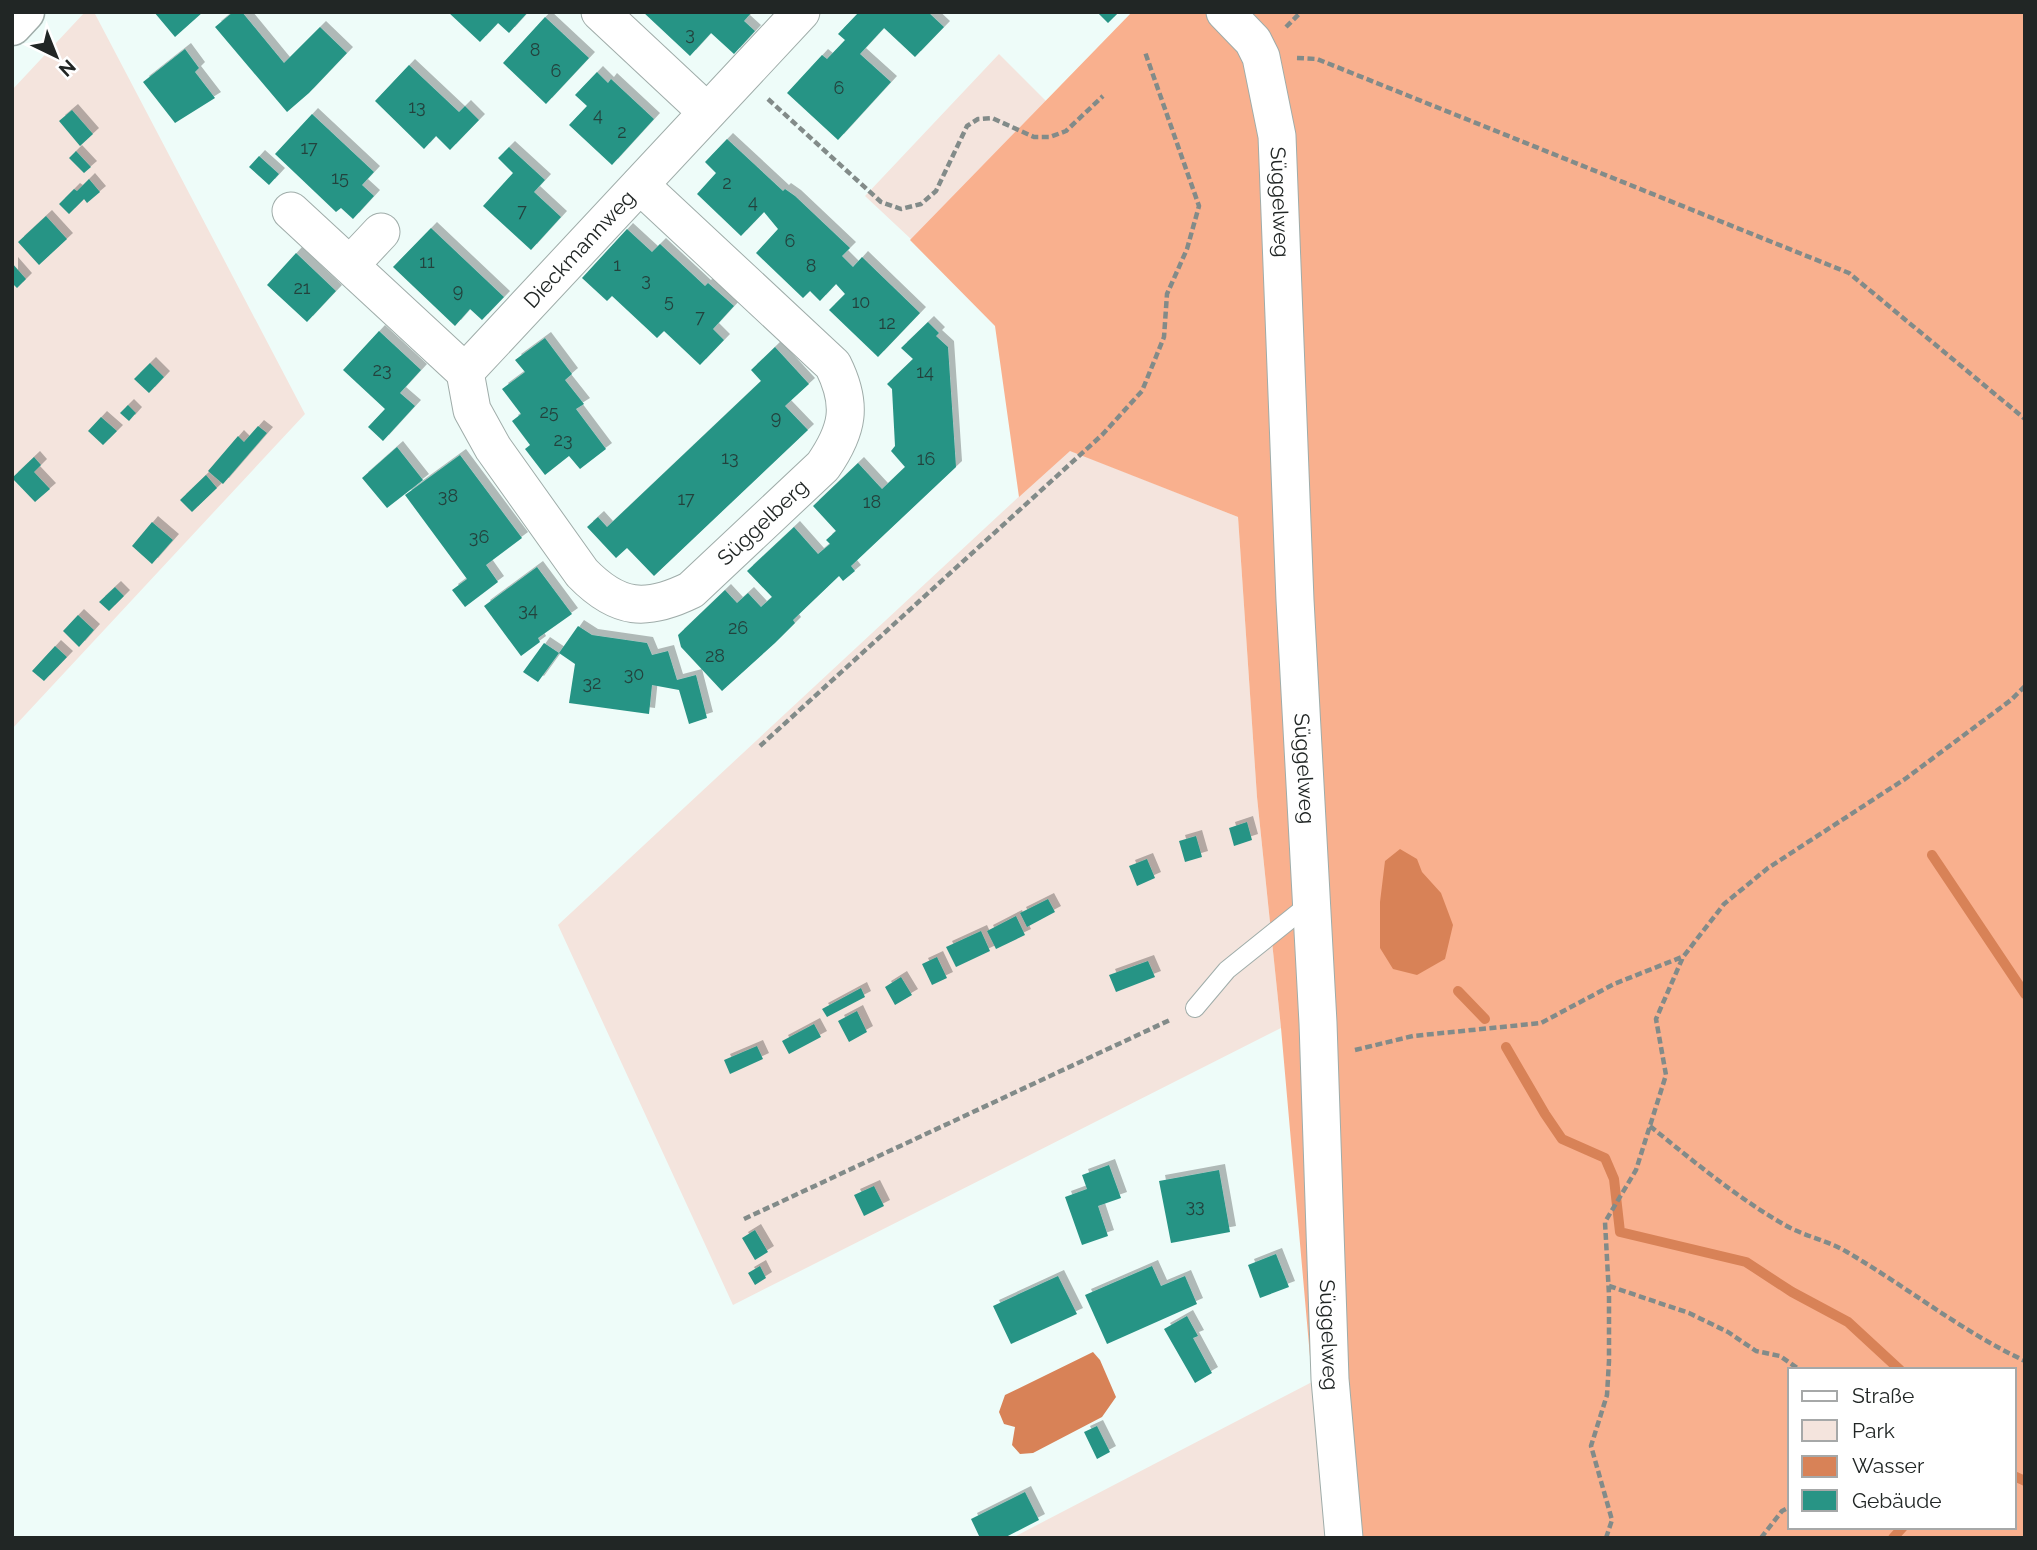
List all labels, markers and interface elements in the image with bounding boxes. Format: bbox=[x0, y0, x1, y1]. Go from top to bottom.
north arrow bbox=[21, 21, 91, 91]
house number: 3 bbox=[685, 23, 695, 44]
house number: 8 bbox=[530, 39, 540, 60]
text: N bbox=[55, 55, 80, 81]
house number: 6 bbox=[551, 60, 562, 81]
house number: 6 bbox=[834, 77, 845, 98]
house number: 13 bbox=[408, 96, 426, 117]
house number: 4 bbox=[593, 104, 603, 125]
house number: 2 bbox=[617, 121, 627, 142]
house number: 17 bbox=[300, 137, 318, 158]
street label: Süggelweg bbox=[1265, 146, 1295, 258]
house number: 15 bbox=[331, 167, 349, 188]
house number: 2 bbox=[722, 172, 732, 193]
street label: Dieckmannweg bbox=[518, 185, 640, 313]
house number: 4 bbox=[748, 191, 758, 212]
house number: 7 bbox=[517, 200, 527, 221]
house number: 6 bbox=[785, 230, 796, 251]
house number: 11 bbox=[419, 251, 435, 272]
house number: 1 bbox=[613, 254, 621, 275]
house number: 8 bbox=[806, 255, 816, 276]
house number: 3 bbox=[641, 269, 651, 290]
house number: 21 bbox=[293, 277, 311, 298]
house number: 9 bbox=[453, 280, 463, 301]
house number: 5 bbox=[664, 290, 674, 311]
house number: 10 bbox=[852, 291, 870, 312]
house number: 7 bbox=[695, 306, 705, 327]
house number: 12 bbox=[878, 312, 896, 333]
house number: 23 bbox=[373, 359, 392, 380]
house number: 14 bbox=[916, 361, 934, 382]
house number: 25 bbox=[539, 401, 559, 422]
house number: 9 bbox=[771, 407, 781, 428]
house number: 23 bbox=[554, 429, 573, 450]
house number: 13 bbox=[721, 447, 739, 468]
house number: 16 bbox=[917, 448, 935, 469]
street label: Süggelberg bbox=[712, 474, 813, 571]
house number: 38 bbox=[438, 485, 458, 506]
house number: 17 bbox=[677, 488, 695, 509]
house number: 18 bbox=[863, 491, 881, 512]
house number: 36 bbox=[469, 526, 489, 547]
house number: 34 bbox=[518, 599, 538, 620]
house number: 26 bbox=[728, 617, 748, 638]
house number: 28 bbox=[705, 645, 725, 666]
house number: 30 bbox=[624, 663, 644, 684]
house number: 32 bbox=[583, 672, 602, 693]
street label: Süggelweg bbox=[1289, 713, 1320, 825]
house number: 33 bbox=[1185, 1195, 1205, 1216]
street label: Süggelweg bbox=[1315, 1279, 1344, 1391]
legend bbox=[1788, 1368, 2016, 1529]
text: Straße bbox=[1852, 1383, 1914, 1408]
text: Park bbox=[1852, 1418, 1895, 1443]
text: Wasser bbox=[1852, 1453, 1925, 1478]
text: Gebäude bbox=[1852, 1488, 1942, 1513]

